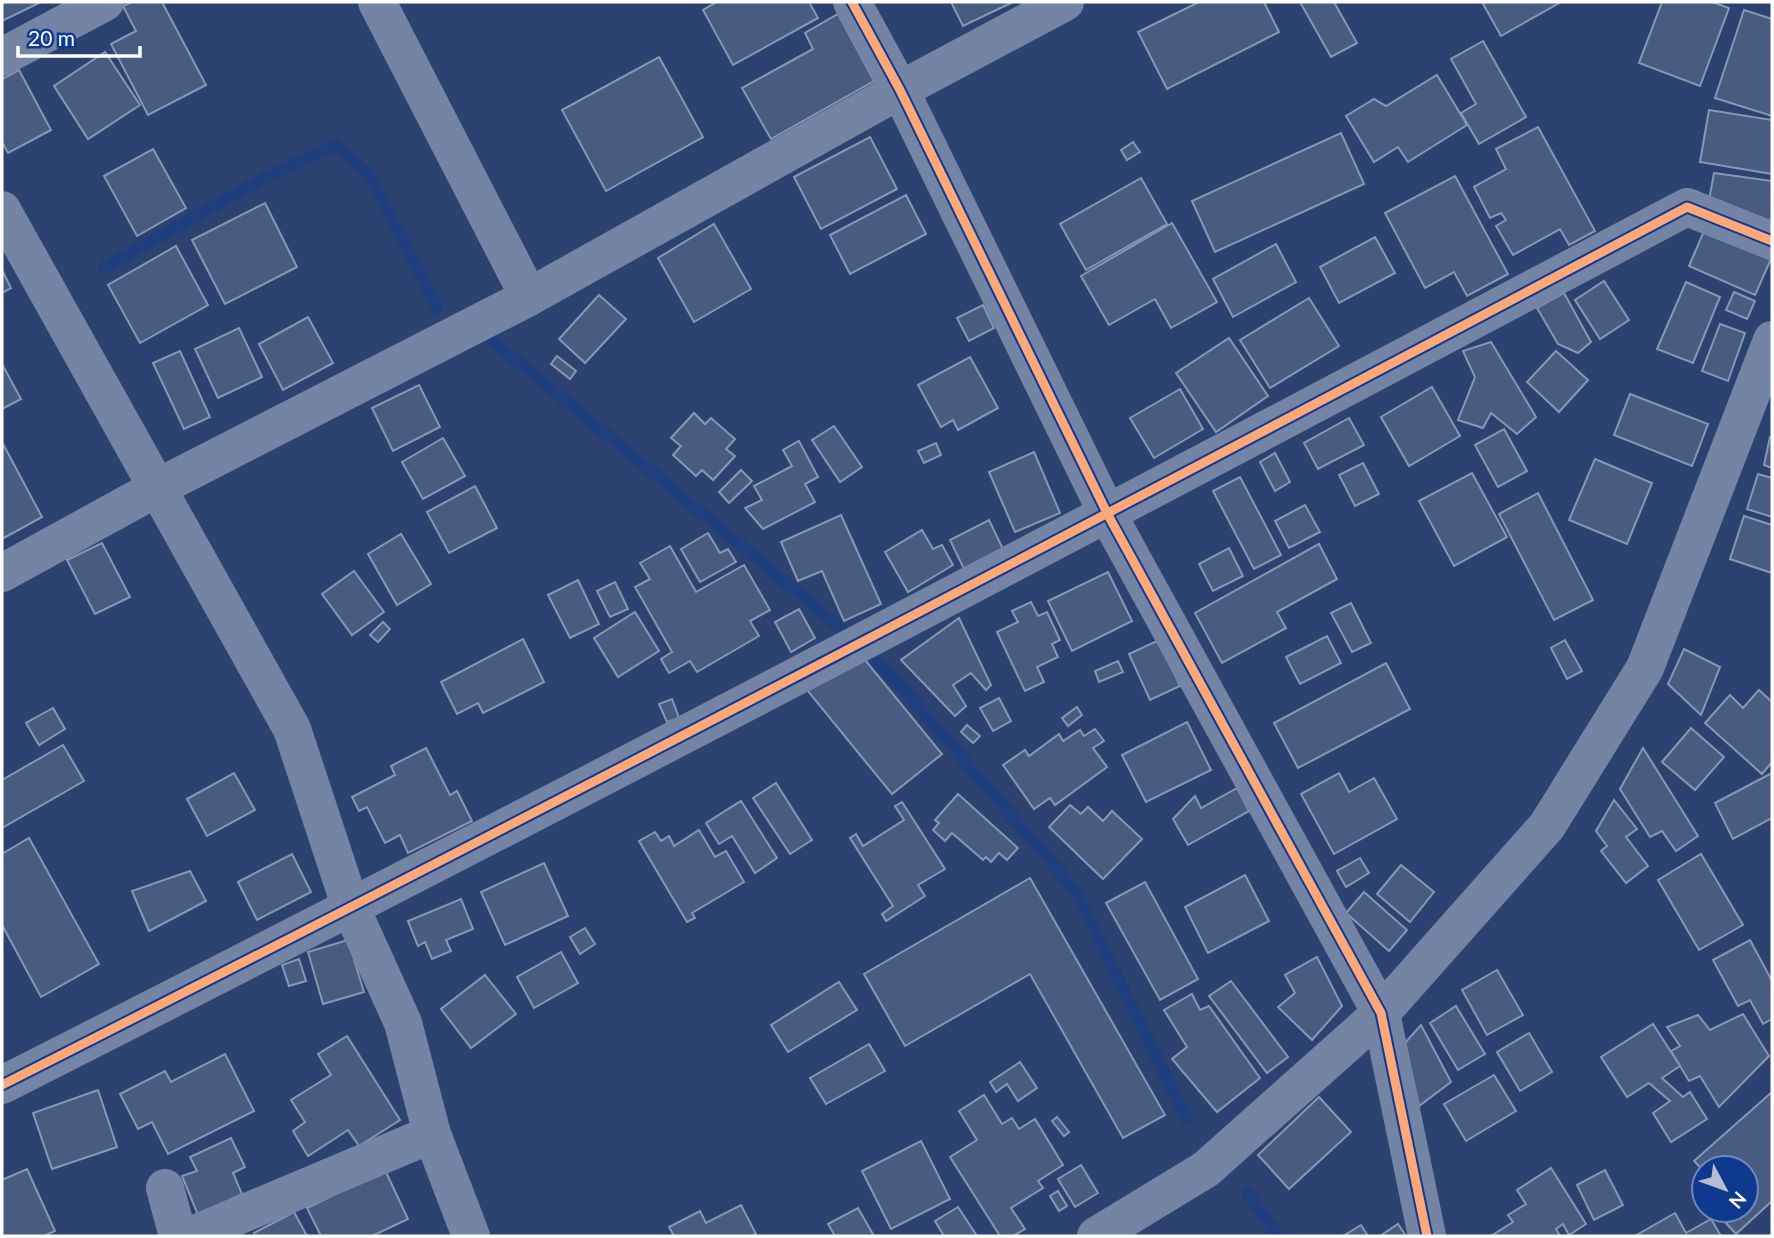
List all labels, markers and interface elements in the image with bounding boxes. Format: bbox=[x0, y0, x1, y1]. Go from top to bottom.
scale bar bbox=[18, 14, 140, 58]
text: 20 m bbox=[28, 25, 75, 50]
north arrow bbox=[1690, 1154, 1760, 1224]
text: N bbox=[1725, 1187, 1752, 1214]

